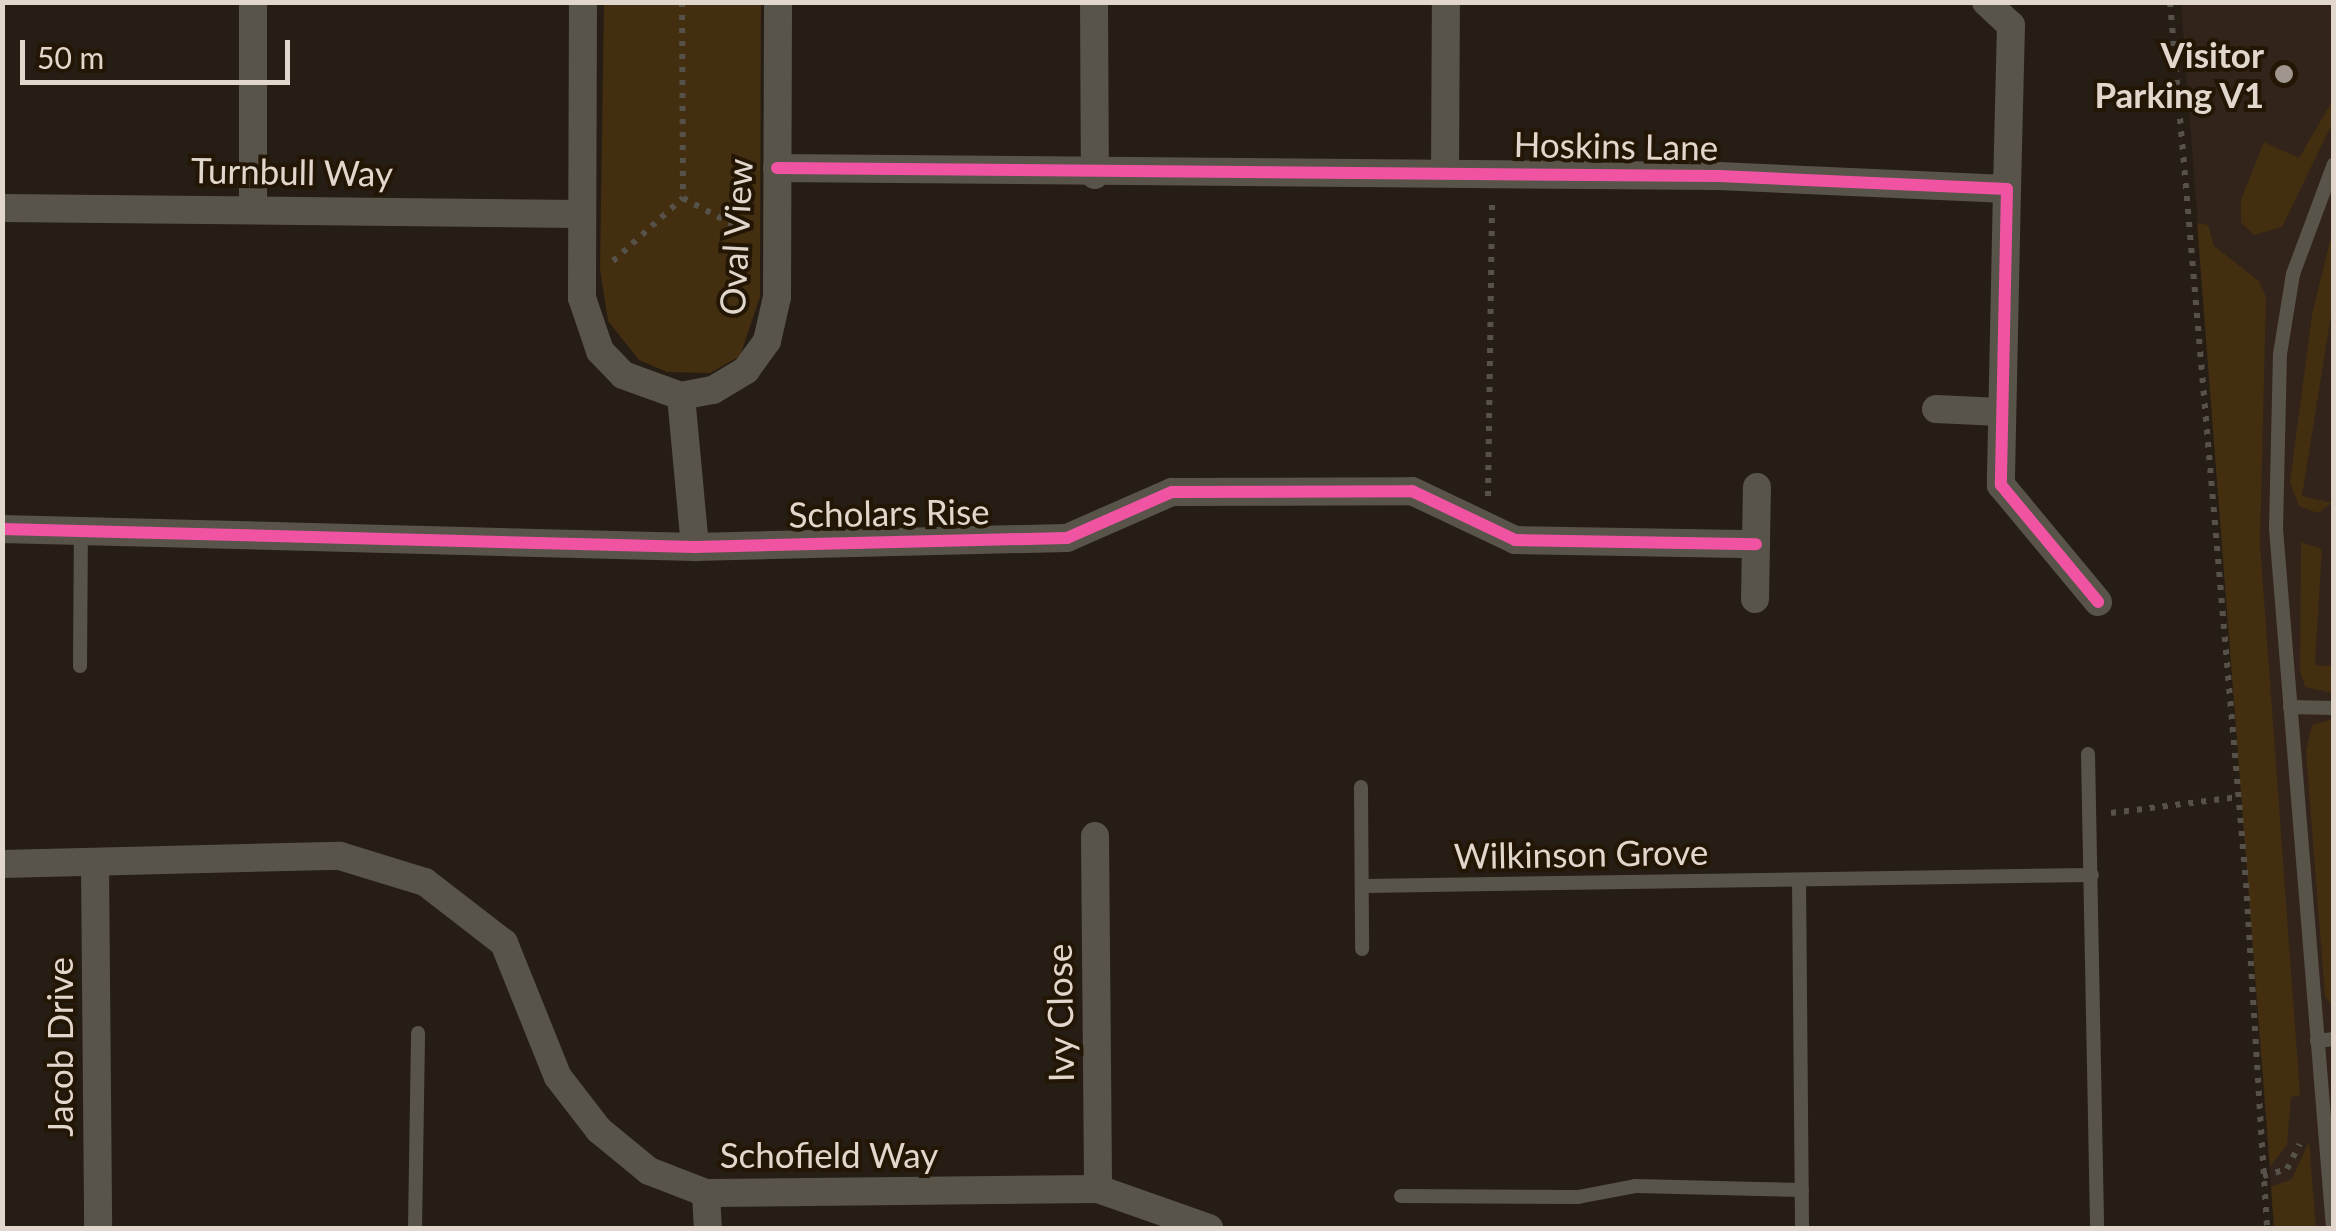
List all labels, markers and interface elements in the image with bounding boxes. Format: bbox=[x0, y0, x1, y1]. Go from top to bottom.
scale bar bbox=[25, 20, 295, 82]
place label: Visitor Parking V1 bbox=[2093, 33, 2264, 115]
text: 50 m bbox=[37, 39, 104, 75]
marker: Visitor Parking V1 bbox=[2273, 63, 2295, 85]
street label: Hoskins Lane bbox=[1513, 122, 1719, 168]
street label: Turnbull Way bbox=[190, 148, 394, 194]
street label: Oval View bbox=[710, 157, 760, 317]
street label: Scholars Rise bbox=[788, 489, 990, 535]
street label: Wilkinson Grove bbox=[1453, 830, 1709, 876]
street label: Ivy Close bbox=[1037, 943, 1081, 1083]
street label: Jacob Drive bbox=[38, 957, 80, 1137]
street label: Schofield Way bbox=[719, 1133, 939, 1175]

